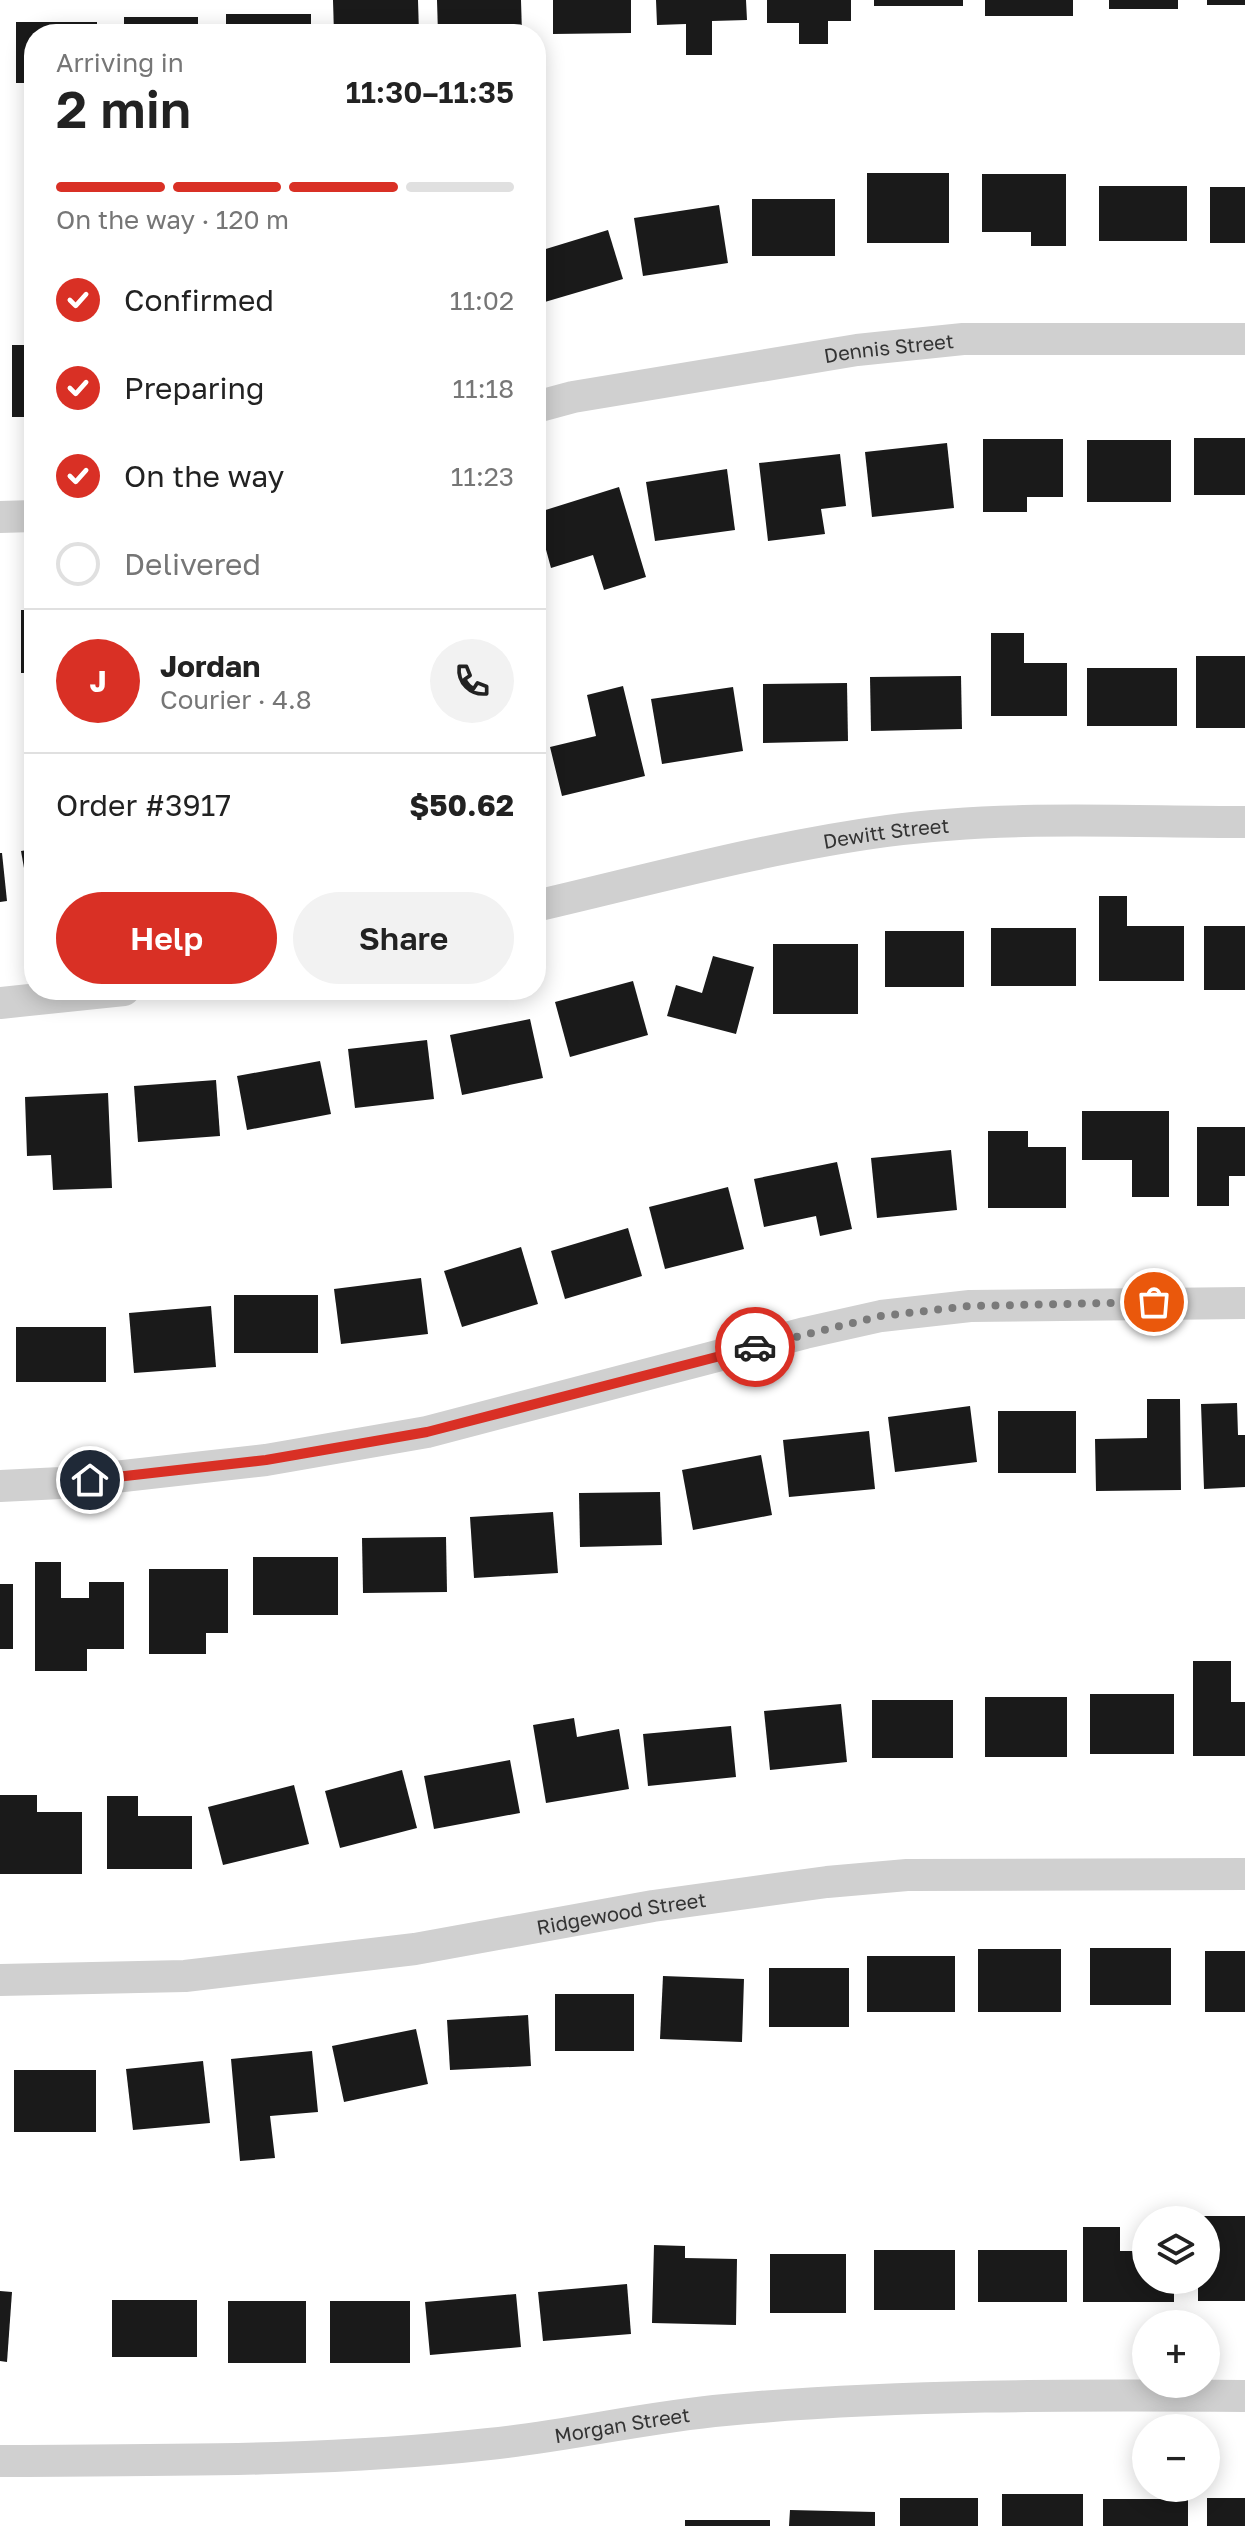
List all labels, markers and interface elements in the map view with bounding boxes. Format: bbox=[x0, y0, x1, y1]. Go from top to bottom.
text: Arriving in bbox=[56, 47, 184, 78]
text: 11:30–11:35 bbox=[346, 74, 514, 110]
text: 2 min bbox=[56, 77, 191, 139]
text: On the way · 120 m bbox=[56, 204, 289, 235]
icon: check bbox=[56, 278, 100, 322]
text: Confirmed bbox=[124, 282, 274, 318]
text: 11:02 bbox=[450, 285, 514, 316]
street label: Dennis Street bbox=[822, 328, 955, 367]
icon: check bbox=[56, 366, 100, 410]
text: Preparing bbox=[124, 370, 265, 406]
text: 11:18 bbox=[453, 373, 514, 404]
icon: check bbox=[56, 454, 100, 498]
text: On the way bbox=[124, 458, 284, 494]
text: 11:23 bbox=[451, 461, 514, 492]
text: Delivered bbox=[124, 546, 261, 582]
button: phone bbox=[430, 639, 514, 723]
text: Jordan bbox=[160, 648, 260, 684]
text: J bbox=[89, 663, 107, 699]
text: Courier · 4.8 bbox=[160, 684, 312, 715]
text: Order #3917 bbox=[56, 787, 231, 823]
text: $50.62 bbox=[409, 787, 514, 823]
street label: Dewitt Street bbox=[821, 813, 950, 853]
button: Help bbox=[56, 892, 277, 984]
button: Share bbox=[293, 892, 514, 984]
pin bbox=[1120, 1268, 1188, 1336]
icon: bag bbox=[1132, 1280, 1176, 1324]
courier bbox=[715, 1307, 795, 1387]
icon: car bbox=[733, 1325, 777, 1369]
pin bbox=[56, 1446, 124, 1514]
icon: home bbox=[68, 1458, 112, 1502]
street label: Ridgewood Street bbox=[534, 1887, 707, 1939]
map controls bbox=[1132, 2206, 1220, 2502]
button: layers bbox=[1132, 2206, 1220, 2294]
button: + bbox=[1132, 2310, 1220, 2398]
street label: Morgan Street bbox=[552, 2402, 691, 2447]
button: − bbox=[1132, 2414, 1220, 2502]

